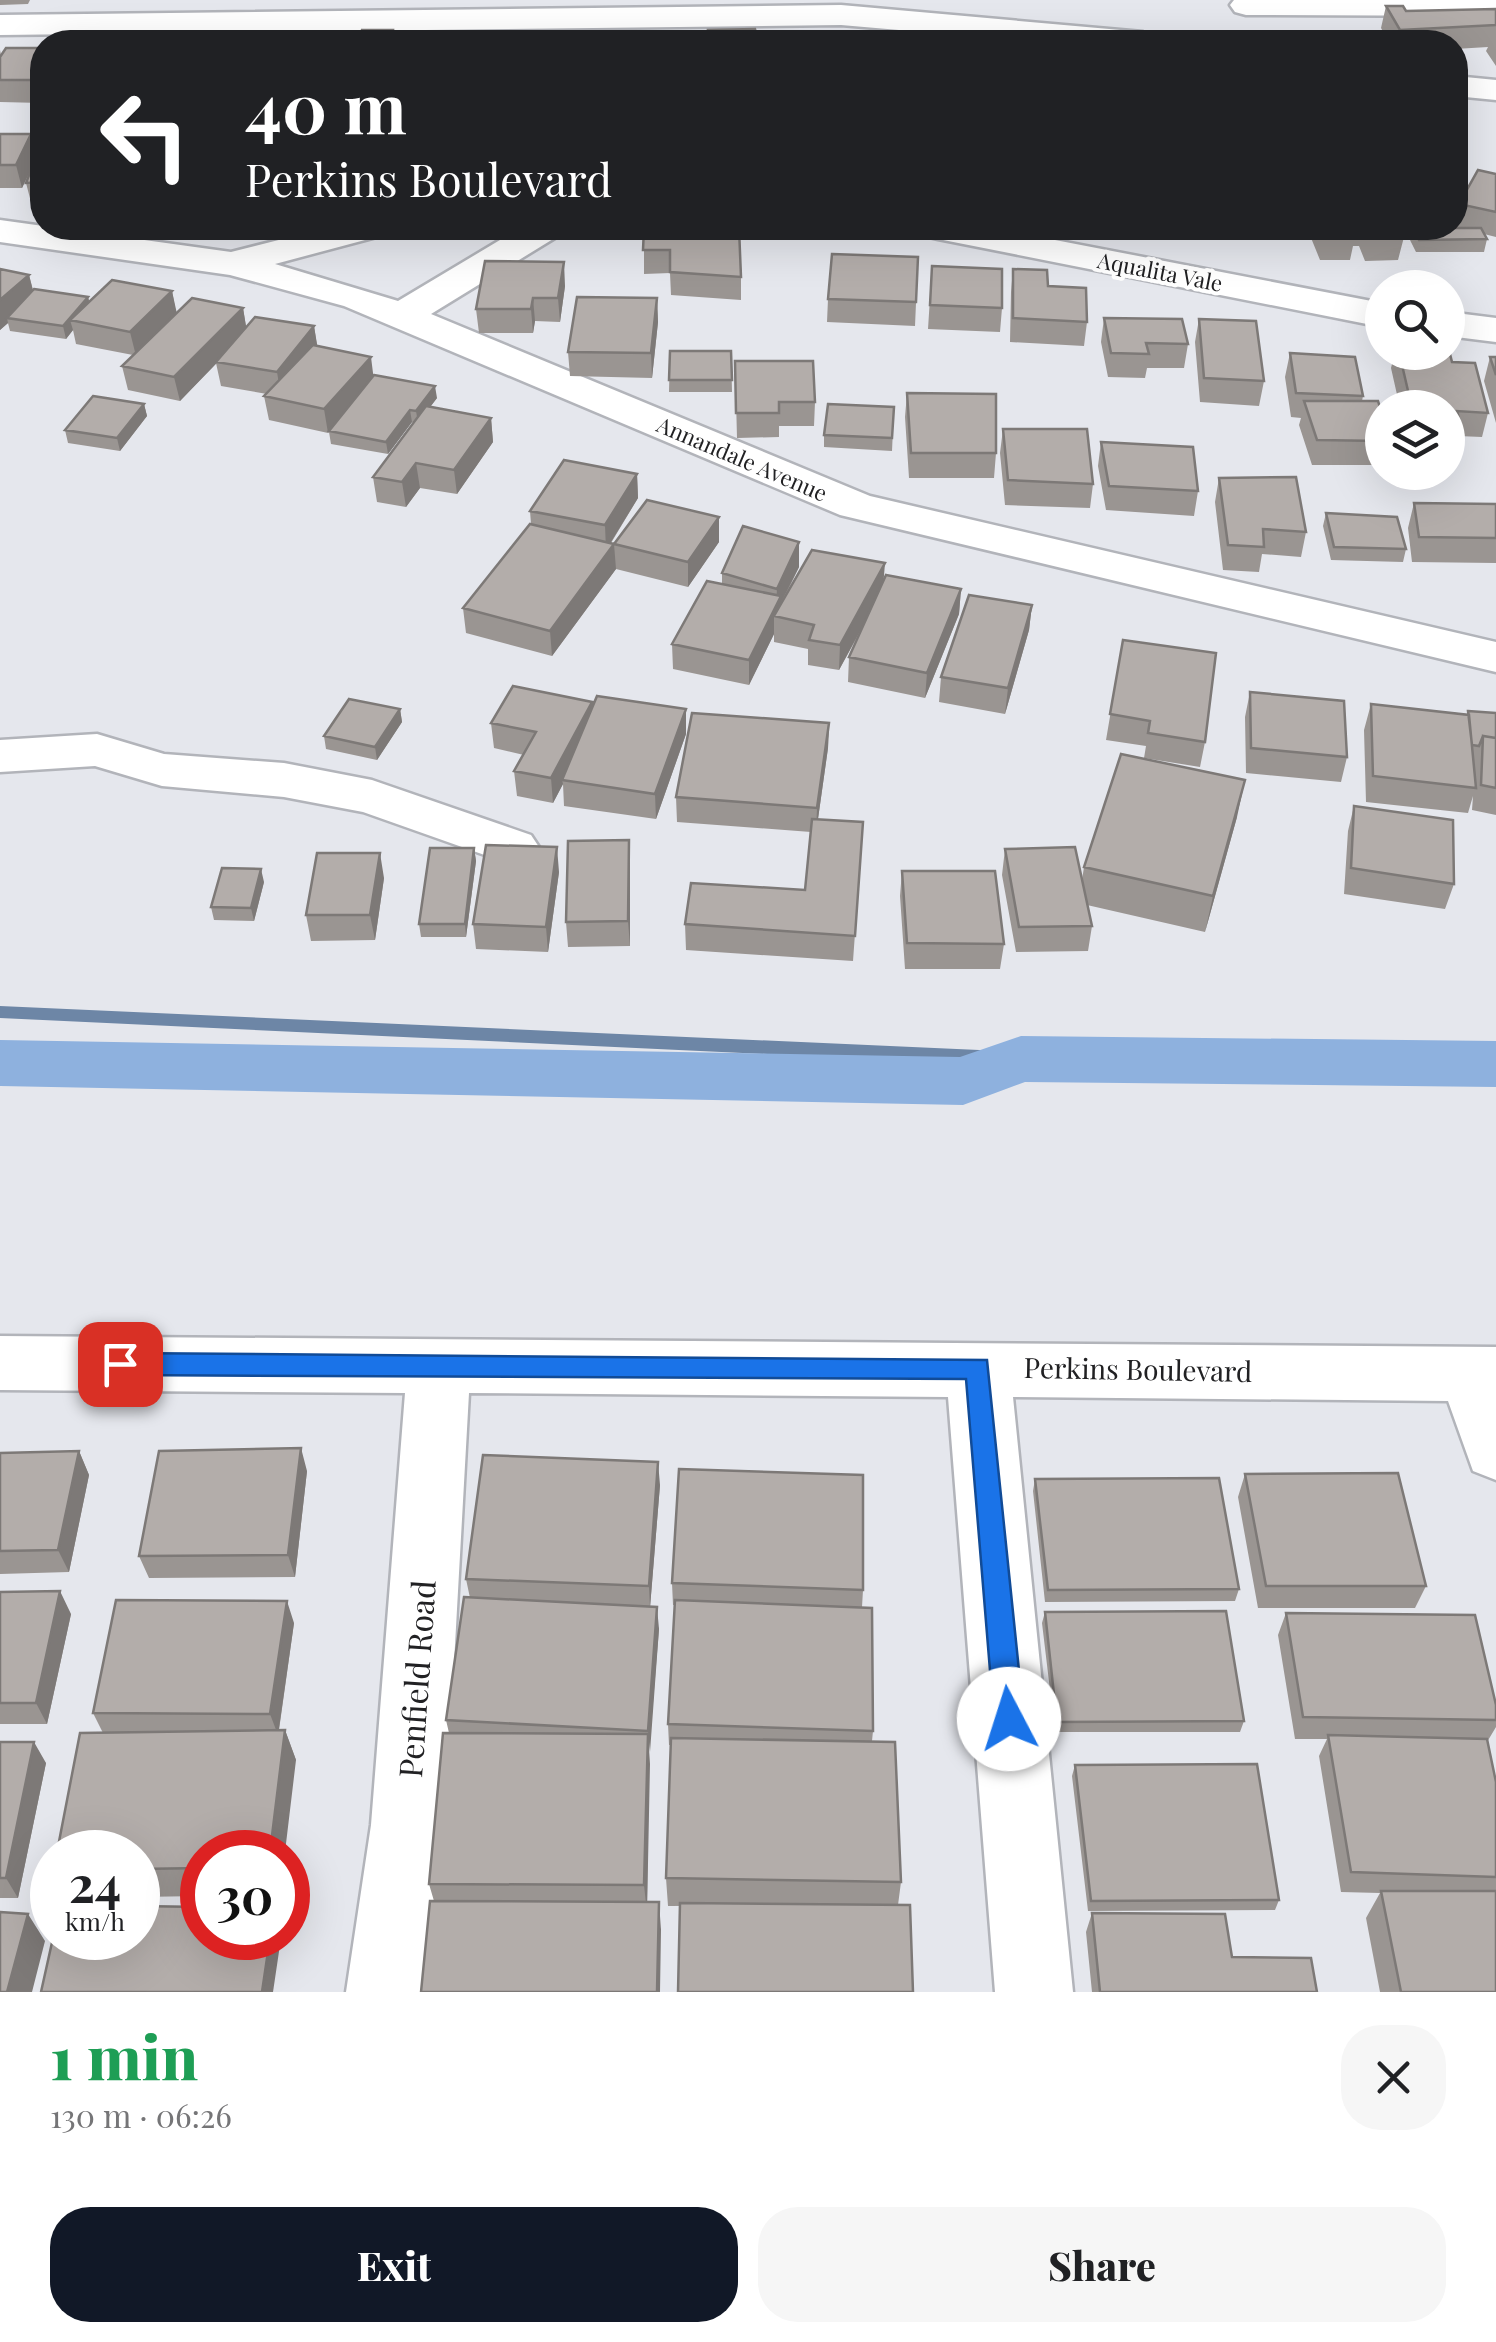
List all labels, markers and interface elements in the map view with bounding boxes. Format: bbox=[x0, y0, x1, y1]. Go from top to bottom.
text: 40 m bbox=[245, 58, 407, 152]
icon: left bbox=[80, 70, 210, 200]
text: Perkins Boulevard bbox=[245, 148, 612, 208]
street label: Aqualita Vale bbox=[1094, 244, 1225, 298]
map controls bbox=[1365, 270, 1465, 490]
button: search bbox=[1365, 270, 1465, 370]
button: layers bbox=[1365, 390, 1465, 490]
street label: Annandale Avenue bbox=[652, 408, 832, 508]
pin bbox=[78, 1322, 163, 1407]
icon: arrive bbox=[93, 1337, 148, 1392]
street label: Perkins Boulevard bbox=[1024, 1348, 1253, 1389]
street label: Penfield Road bbox=[387, 1579, 444, 1779]
position arrow bbox=[957, 1667, 1061, 1771]
speed limit sign: 30 bbox=[180, 1830, 310, 1960]
text: 24 bbox=[69, 1849, 121, 1916]
text: km/h bbox=[65, 1904, 125, 1937]
text: 1 min bbox=[50, 2015, 198, 2095]
button: close bbox=[1341, 2025, 1446, 2130]
text: 130 m · 06:26 bbox=[50, 2093, 232, 2136]
button: Exit bbox=[50, 2207, 738, 2322]
button: Share bbox=[758, 2207, 1446, 2322]

